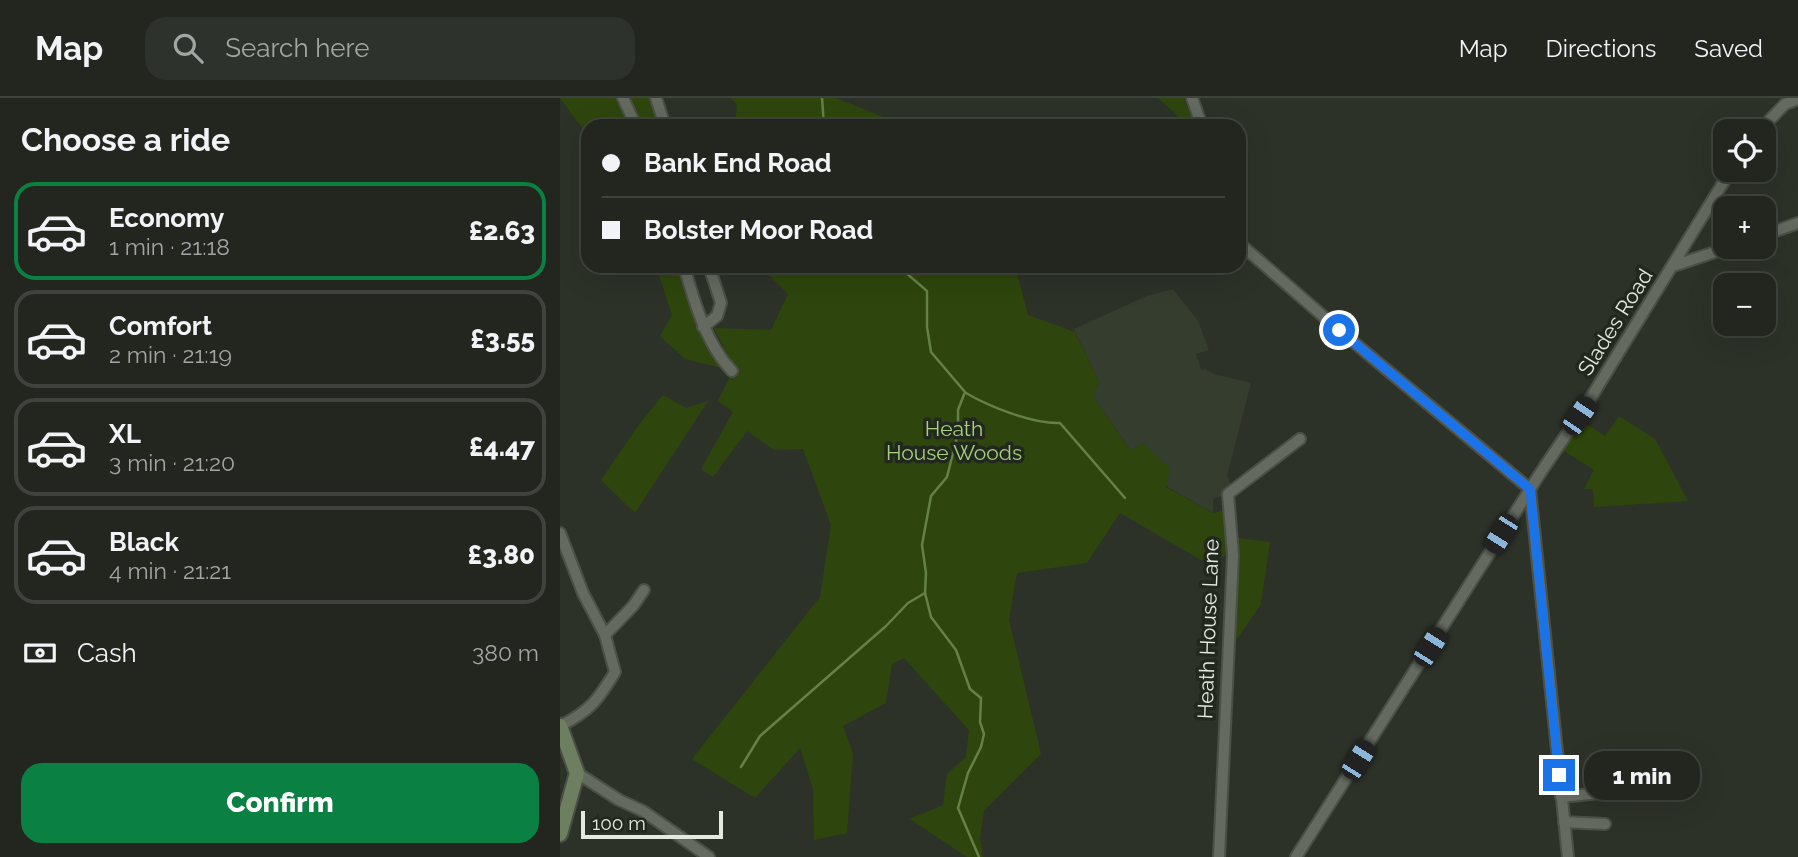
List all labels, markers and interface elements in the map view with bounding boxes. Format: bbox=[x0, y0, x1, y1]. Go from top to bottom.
search box bbox=[145, 17, 635, 80]
text: Map bbox=[35, 29, 103, 68]
icon: search bbox=[169, 29, 207, 67]
text: Search here bbox=[225, 33, 370, 63]
text: Map bbox=[1459, 34, 1508, 63]
text: Directions bbox=[1546, 34, 1656, 63]
text: Saved bbox=[1694, 34, 1763, 63]
map controls bbox=[1713, 119, 1776, 336]
button: locate bbox=[1713, 119, 1776, 182]
text: Choose a ride bbox=[21, 121, 230, 158]
text: Bank End Road bbox=[644, 148, 832, 178]
button: + bbox=[1713, 196, 1776, 259]
icon: car bbox=[25, 200, 88, 263]
text: Economy bbox=[109, 203, 224, 233]
text: Bolster Moor Road bbox=[644, 215, 873, 245]
text: £2.63 bbox=[469, 216, 535, 246]
text: 1 min · 21:18 bbox=[109, 233, 230, 260]
street label: Slades Road bbox=[1572, 264, 1658, 380]
button: − bbox=[1713, 273, 1776, 336]
icon: car bbox=[25, 308, 88, 371]
text: Comfort bbox=[109, 311, 212, 341]
route start bbox=[1323, 314, 1355, 346]
text: £3.55 bbox=[470, 324, 535, 354]
text: 2 min · 21:19 bbox=[109, 341, 232, 368]
car bbox=[1559, 393, 1600, 439]
icon: car bbox=[25, 416, 88, 479]
park label: Heath House Woods bbox=[886, 416, 1022, 465]
text: XL bbox=[109, 419, 141, 449]
text: £4.47 bbox=[469, 432, 535, 462]
text: 3 min · 21:20 bbox=[109, 449, 235, 476]
car bbox=[1481, 511, 1522, 557]
icon: car bbox=[25, 524, 88, 587]
text: Black bbox=[109, 527, 179, 557]
street label: Heath House Lane bbox=[1192, 539, 1224, 719]
text: £3.80 bbox=[468, 540, 535, 570]
text: 4 min · 21:21 bbox=[109, 557, 231, 584]
car bbox=[1410, 624, 1451, 670]
icon: cash bbox=[21, 634, 59, 672]
text: Cash bbox=[77, 638, 137, 668]
text: 380 m bbox=[472, 639, 539, 666]
car bbox=[1338, 737, 1379, 783]
callout: 1 min bbox=[1584, 750, 1699, 800]
route end bbox=[1543, 759, 1575, 791]
text: 1 min bbox=[1612, 762, 1672, 789]
button: Confirm bbox=[21, 763, 539, 843]
scale bar bbox=[581, 808, 723, 840]
text: 100 m bbox=[592, 812, 646, 834]

